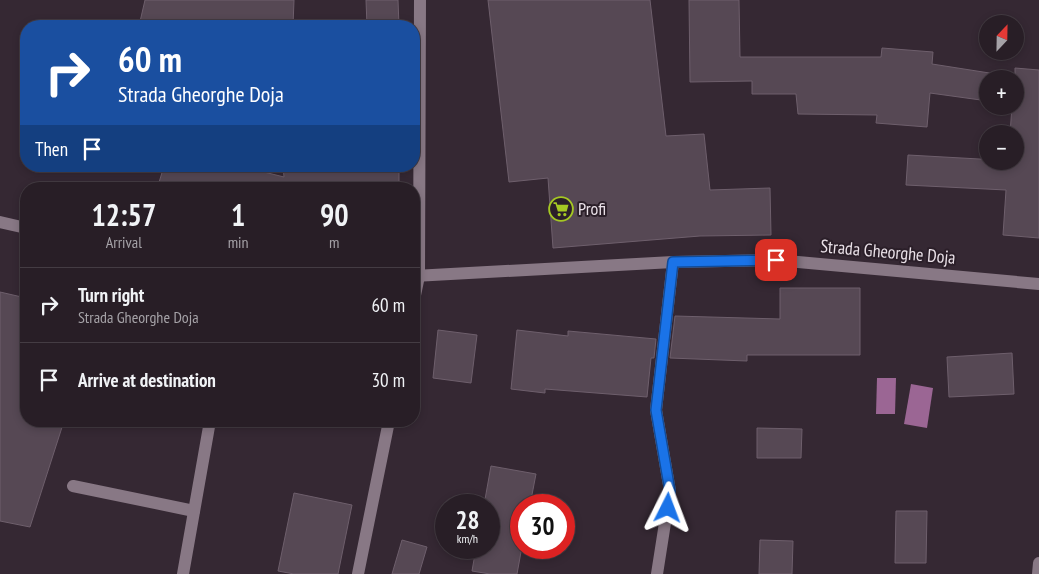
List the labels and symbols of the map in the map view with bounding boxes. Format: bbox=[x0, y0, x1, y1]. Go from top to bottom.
north arrow bbox=[979, 15, 1024, 60]
supermarket icon: Profi bbox=[548, 196, 574, 222]
place label: Profi bbox=[578, 197, 606, 220]
street label: Strada Gheorghe Doja bbox=[819, 234, 957, 269]
pin bbox=[755, 239, 797, 281]
position arrow bbox=[641, 481, 693, 533]
speed limit sign: 30 bbox=[510, 494, 575, 559]

